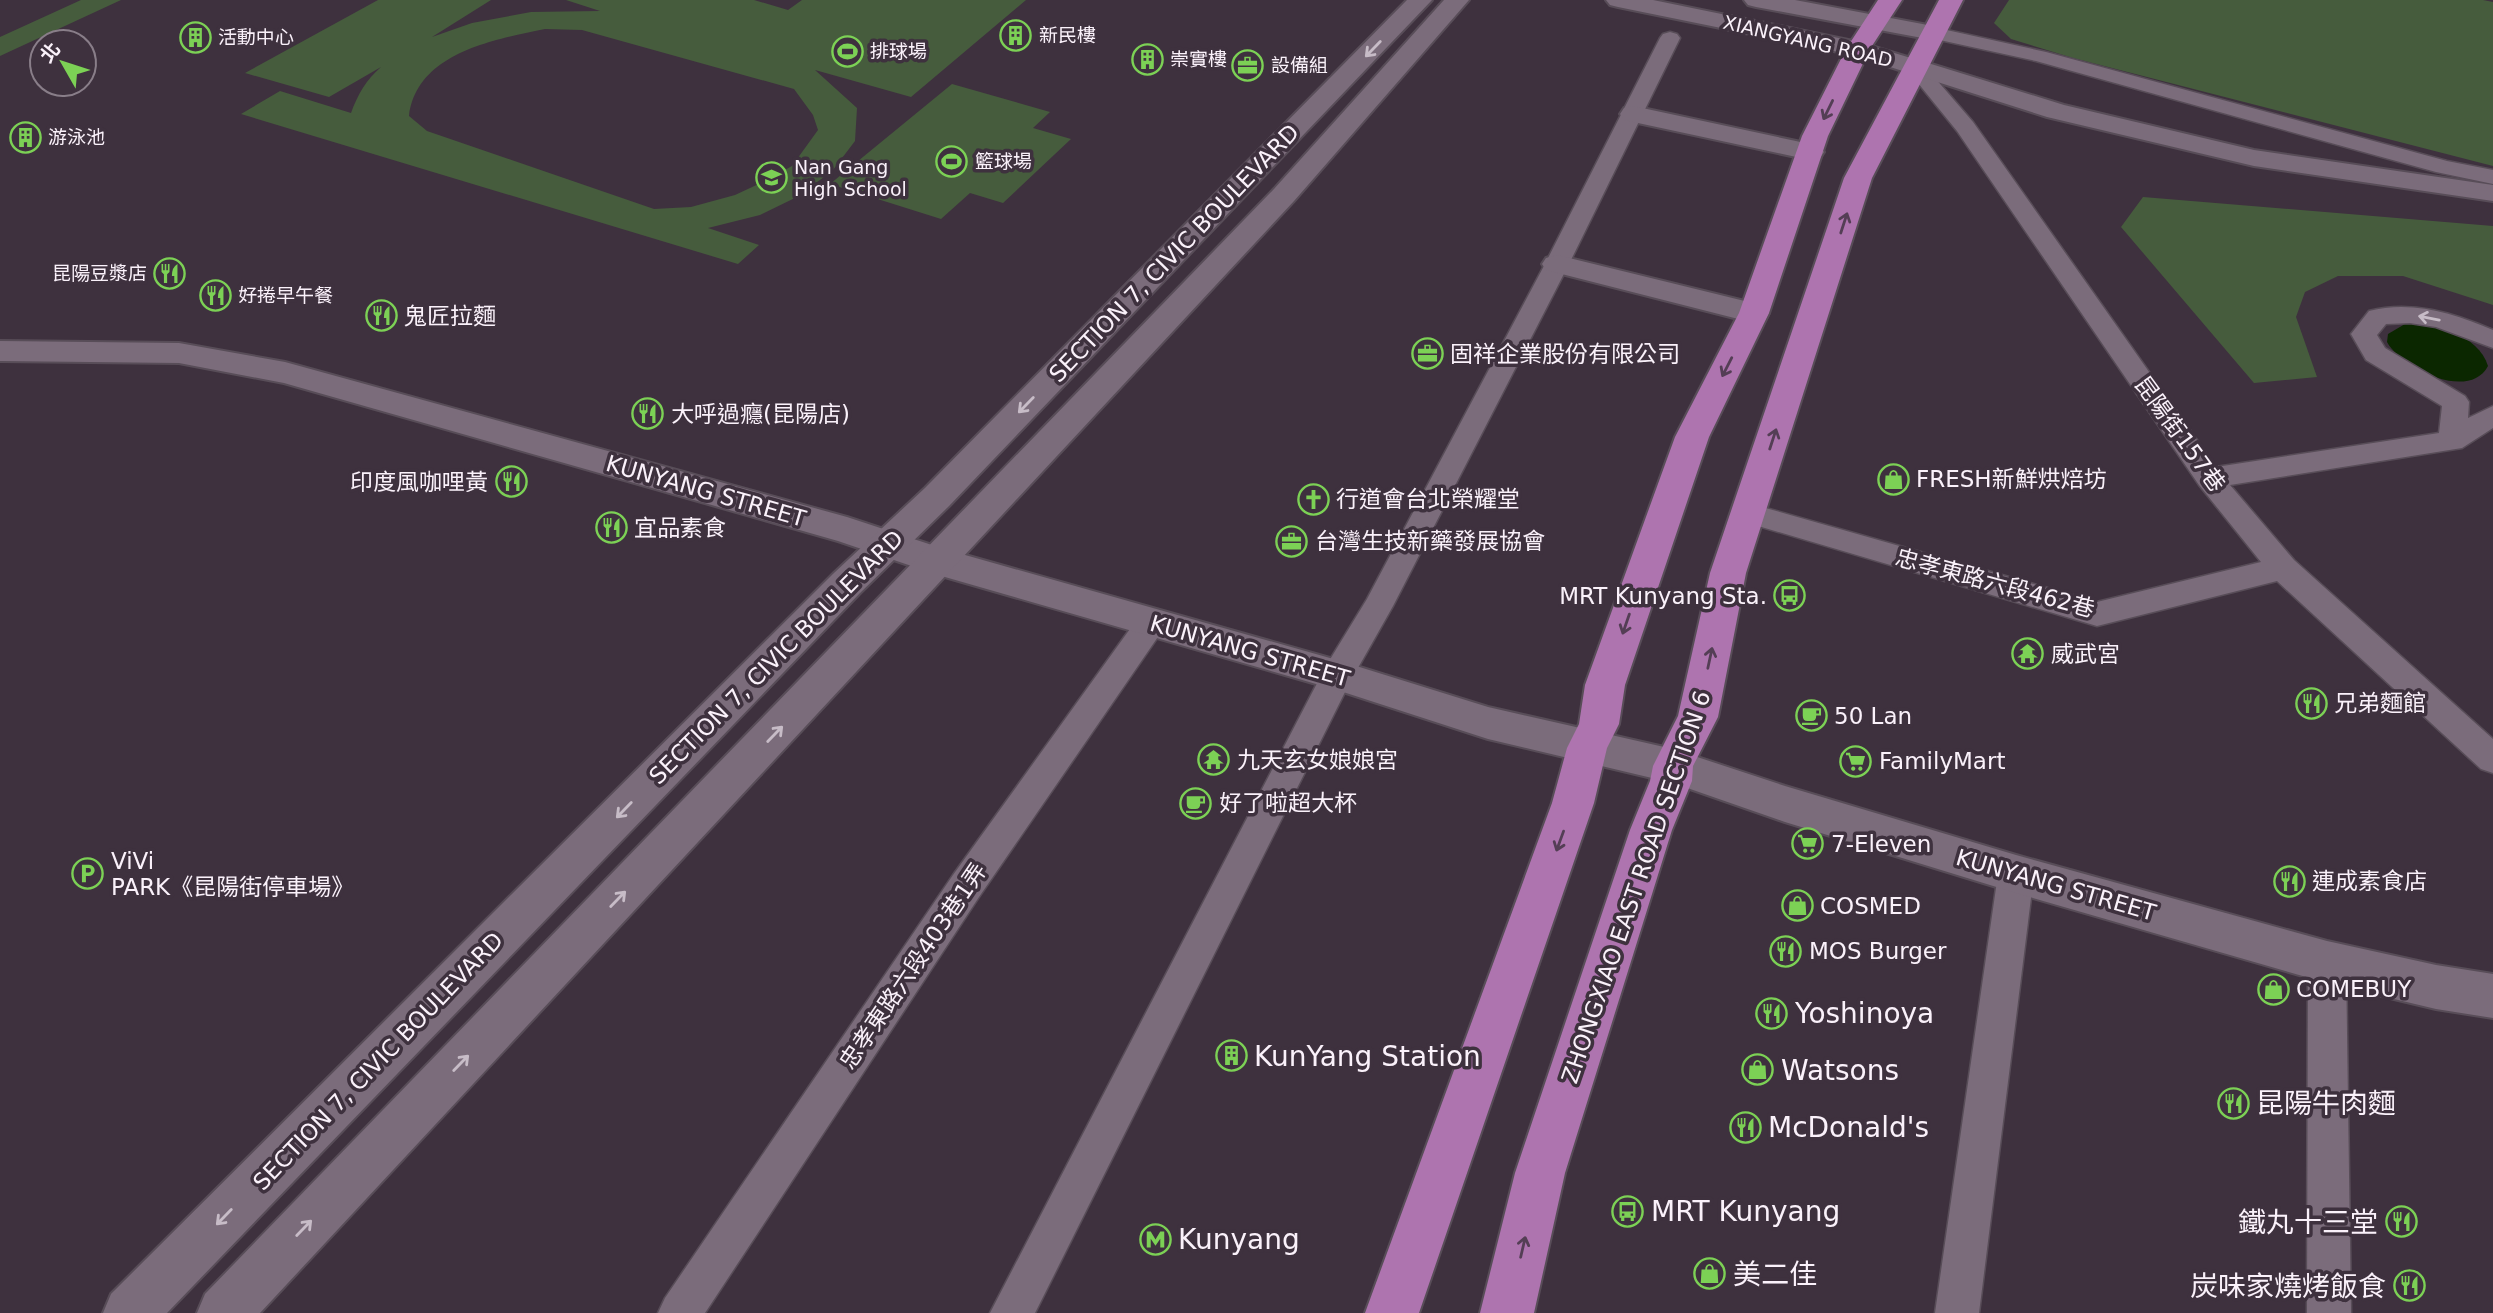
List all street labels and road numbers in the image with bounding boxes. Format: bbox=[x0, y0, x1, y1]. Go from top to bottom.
street label: XIANGYANG ROAD bbox=[1721, 11, 1895, 71]
street label: SECTION 7, CIVIC BOULEVARD bbox=[1044, 119, 1304, 387]
street label: 昆陽街157巷 bbox=[2130, 371, 2230, 497]
street label: KUNYANG STREET bbox=[603, 450, 810, 532]
street label: SECTION 7, CIVIC BOULEVARD bbox=[644, 525, 908, 789]
street label: 忠孝東路六段462巷 bbox=[1893, 544, 2097, 622]
street label: KUNYANG STREET bbox=[1147, 610, 1354, 692]
street label: ZHONGXIAO EAST ROAD SECTION 6 bbox=[1556, 687, 1716, 1087]
street label: KUNYANG STREET bbox=[1953, 844, 2160, 926]
street label: 忠孝東路六段403巷1弄 bbox=[834, 858, 992, 1074]
street label: SECTION 7, CIVIC BOULEVARD bbox=[248, 927, 508, 1195]

